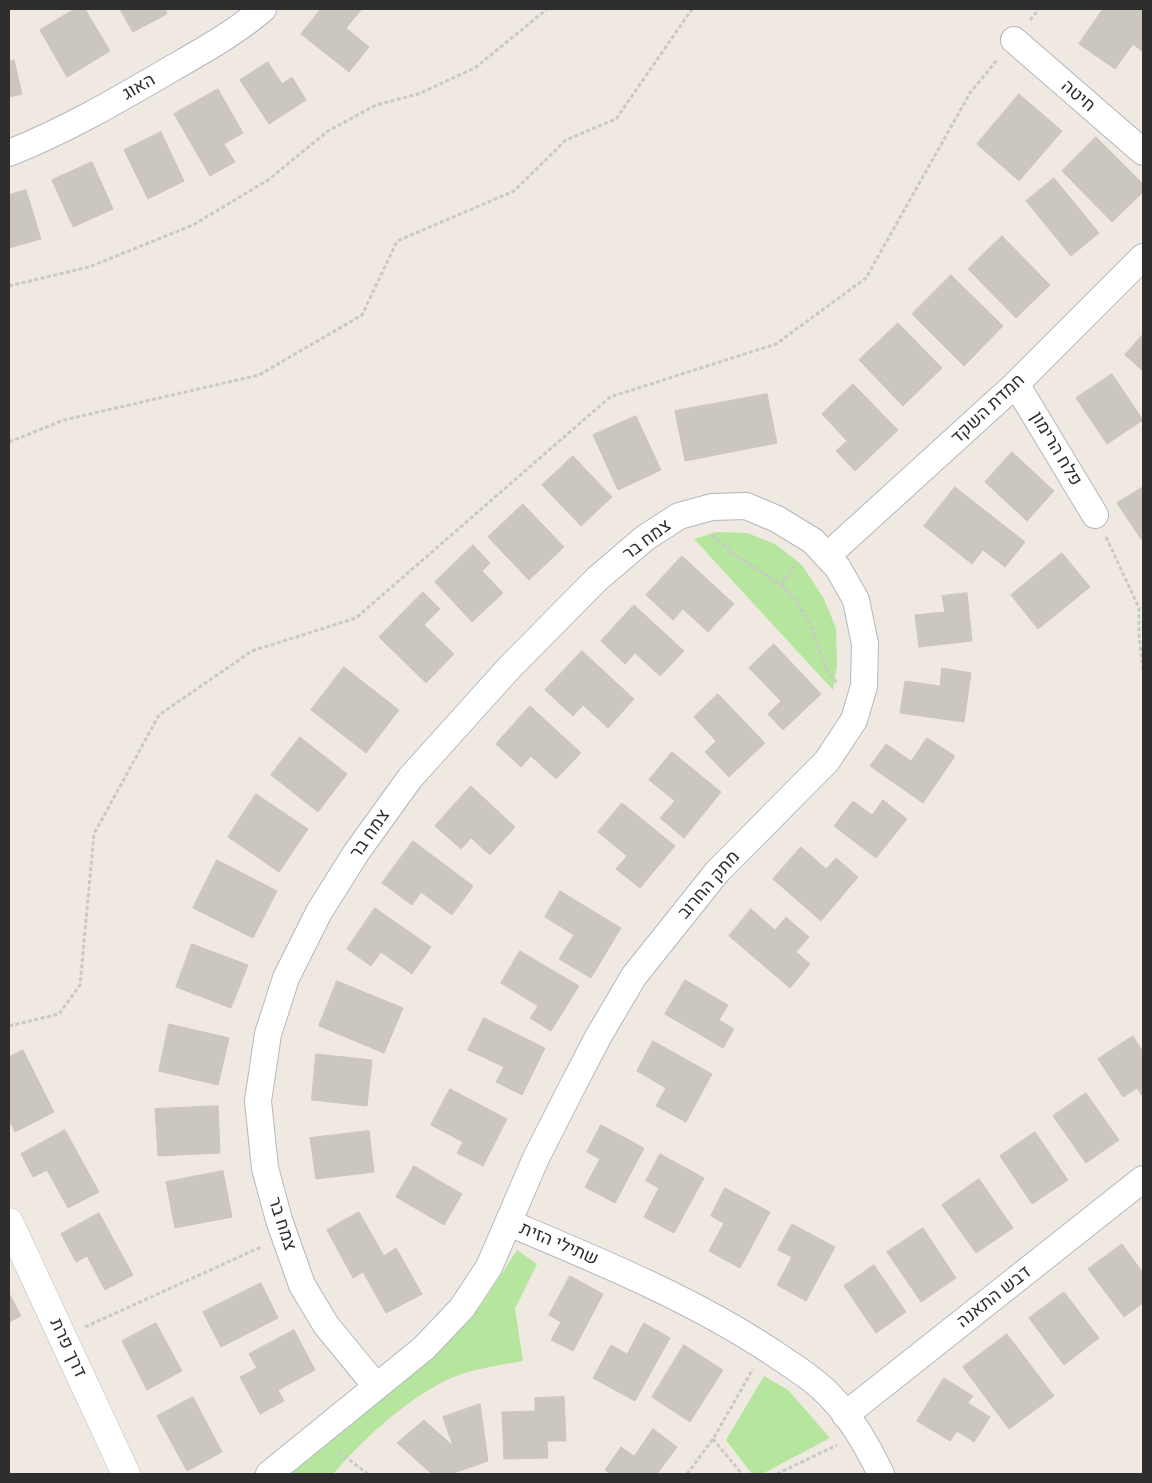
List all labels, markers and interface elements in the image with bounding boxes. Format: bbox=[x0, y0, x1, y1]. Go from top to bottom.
street label: האוג bbox=[119, 69, 159, 105]
street label: חיטה bbox=[1057, 75, 1099, 117]
street label: חמדת השקד bbox=[947, 370, 1029, 448]
street label: פלח הרימון bbox=[1026, 408, 1086, 490]
street label: צמח בר bbox=[619, 515, 675, 565]
street label: צמח בר bbox=[345, 805, 395, 863]
street label: מתק החרוב bbox=[674, 847, 744, 923]
street label: צמח בר bbox=[263, 1195, 301, 1253]
street label: שתילי הזית bbox=[516, 1218, 602, 1270]
street label: דבש התאנה bbox=[953, 1261, 1035, 1333]
street label: דרך פרת bbox=[45, 1315, 91, 1381]

